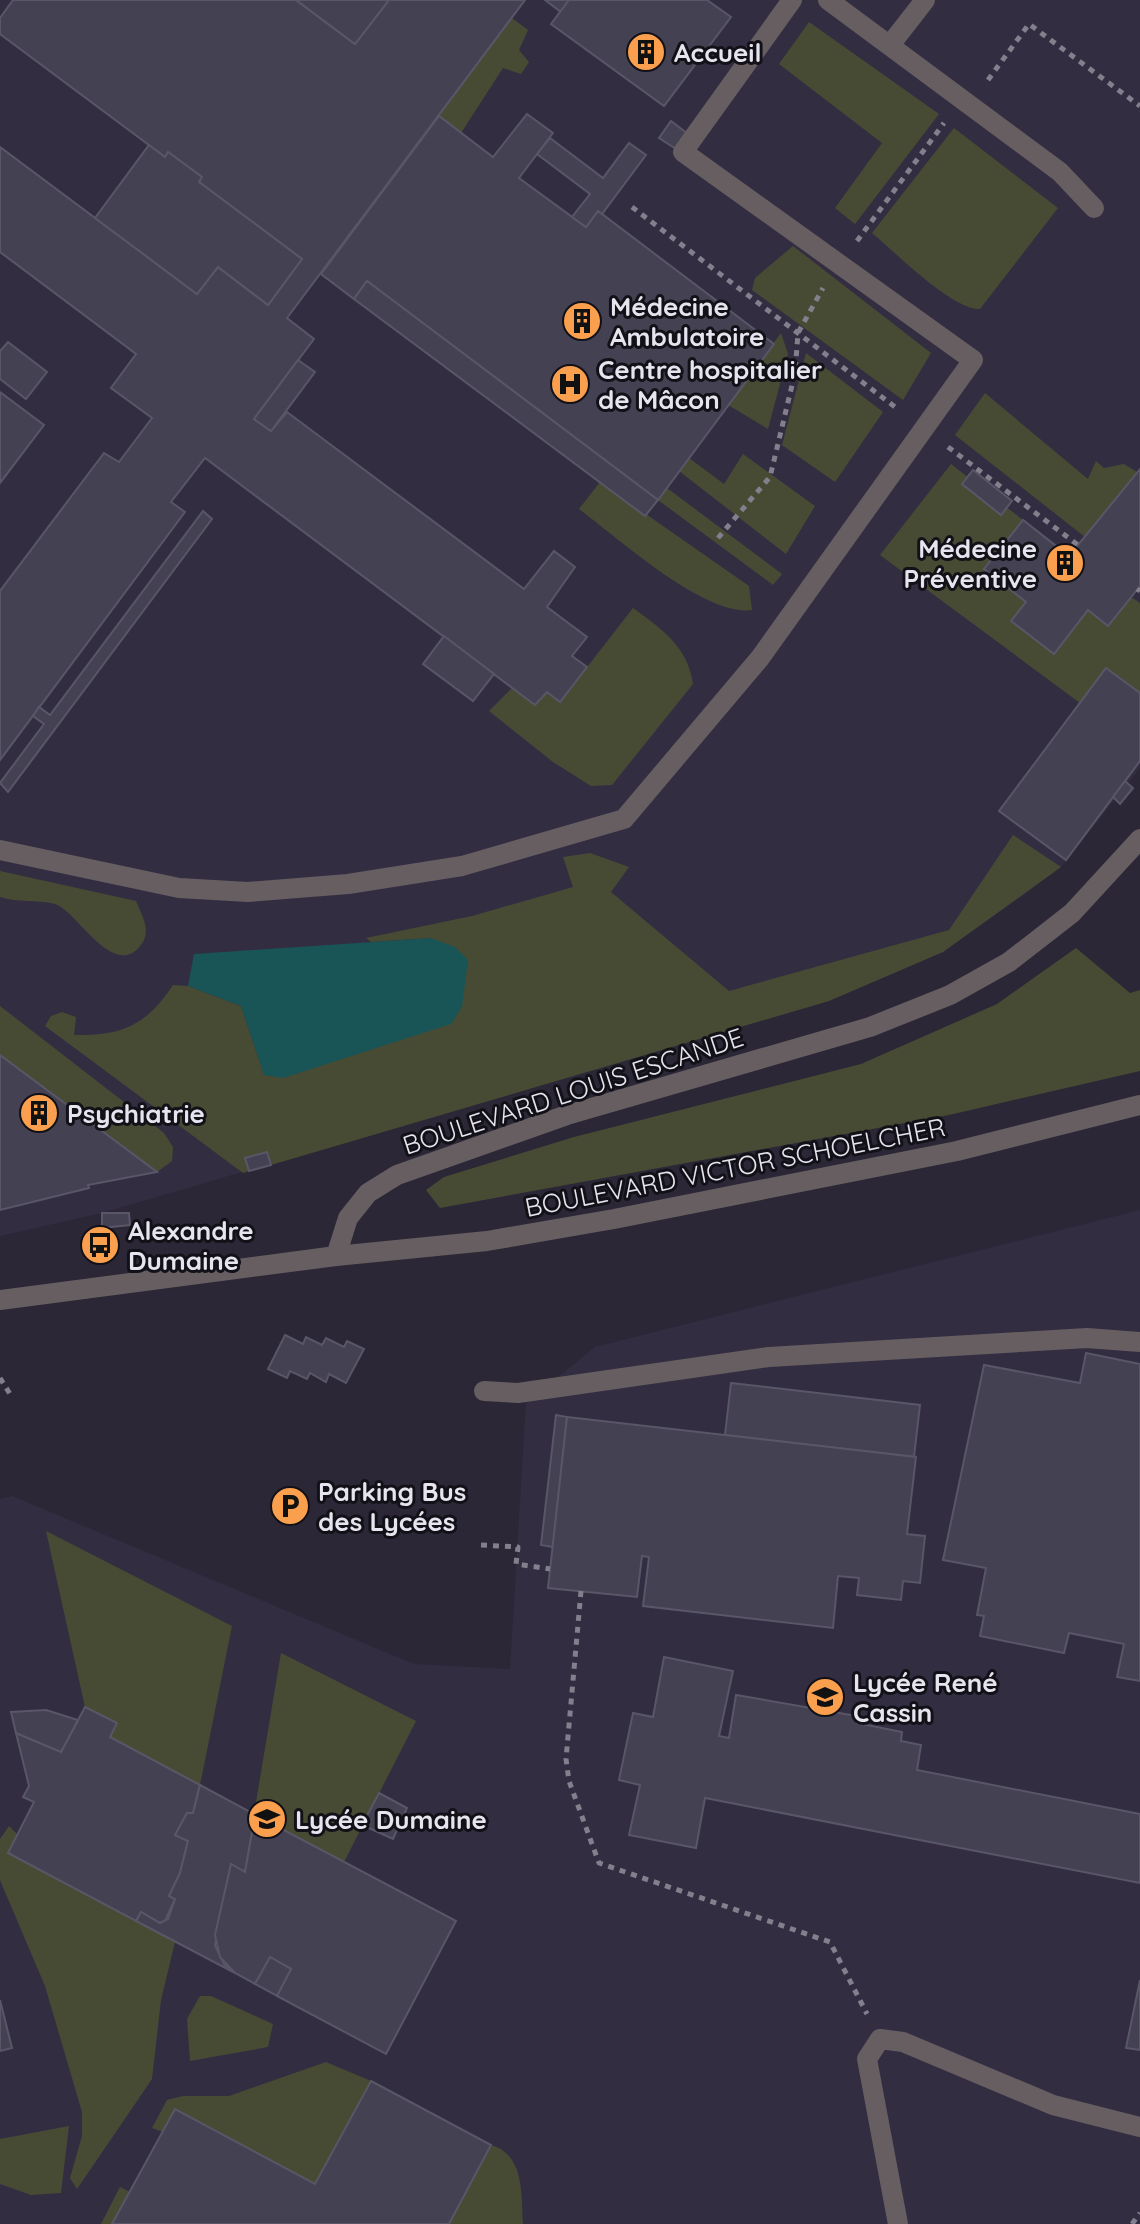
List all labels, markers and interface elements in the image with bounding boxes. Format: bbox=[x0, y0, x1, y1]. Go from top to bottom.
building icon: Accueil bbox=[625, 31, 667, 73]
place label: Accueil bbox=[674, 36, 761, 69]
place label: Médecine Ambulatoire bbox=[610, 290, 764, 353]
building icon: Médecine Ambulatoire bbox=[561, 300, 603, 342]
place label: Centre hospitalier de Mâcon bbox=[598, 353, 822, 416]
hospital icon: Centre hospitalier de Mâcon bbox=[549, 363, 591, 405]
place label: Médecine Préventive bbox=[903, 532, 1037, 595]
building icon: Médecine Préventive bbox=[1044, 542, 1086, 584]
street label: BOULEVARD LOUIS ESCANDE bbox=[399, 1020, 747, 1162]
building icon: Psychiatrie bbox=[18, 1092, 60, 1134]
place label: Psychiatrie bbox=[67, 1097, 205, 1130]
street label: BOULEVARD VICTOR SCHOELCHER bbox=[522, 1110, 948, 1224]
place label: Alexandre Dumaine bbox=[128, 1214, 254, 1277]
bus stop icon: Alexandre Dumaine bbox=[79, 1224, 121, 1266]
place label: Parking Bus des Lycées bbox=[318, 1475, 466, 1538]
parking icon: Parking Bus des Lycées bbox=[269, 1485, 311, 1527]
place label: Lycée René Cassin bbox=[853, 1666, 998, 1729]
school or university icon: Lycée René Cassin bbox=[804, 1676, 846, 1718]
school or university icon: Lycée Dumaine bbox=[246, 1798, 288, 1840]
place label: Lycée Dumaine bbox=[295, 1803, 487, 1836]

